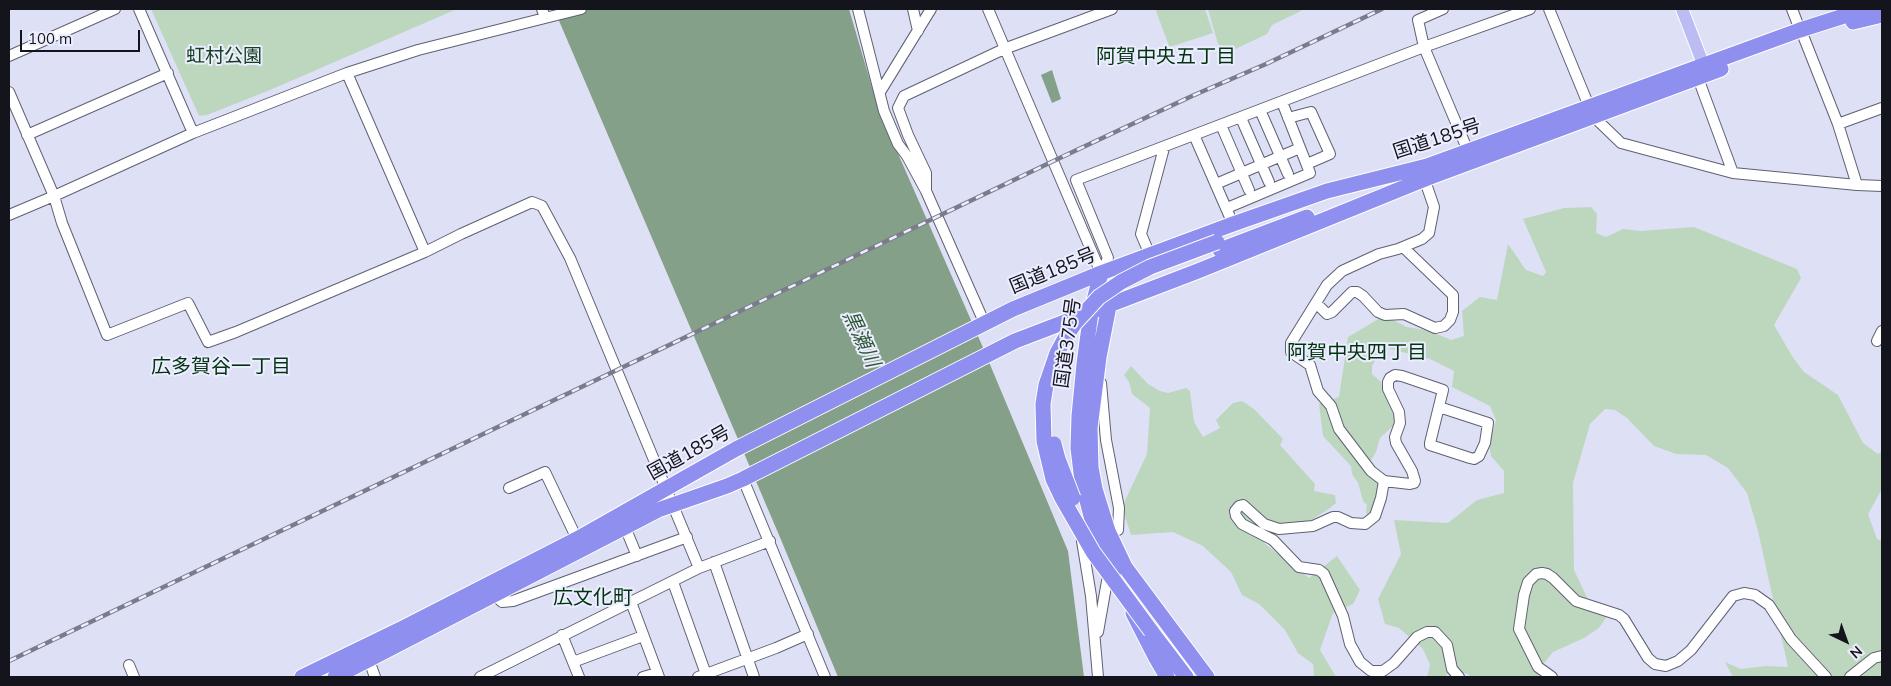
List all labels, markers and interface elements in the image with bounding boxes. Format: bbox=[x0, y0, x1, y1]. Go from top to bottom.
scale bar bbox=[22, 20, 142, 52]
text: 100 m bbox=[28, 29, 72, 48]
park label: 虹村公園 bbox=[186, 45, 262, 67]
district label: 阿賀中央五丁目 bbox=[1096, 45, 1236, 69]
street label: 国道185号 bbox=[1390, 114, 1484, 164]
street label: 国道185号 bbox=[1006, 243, 1100, 299]
street label: 国道375号 bbox=[1050, 296, 1086, 390]
water label: 黒瀬川 bbox=[837, 307, 885, 371]
district label: 阿賀中央四丁目 bbox=[1287, 341, 1427, 365]
district label: 広多賀谷一丁目 bbox=[151, 355, 291, 379]
street label: 国道185号 bbox=[644, 421, 734, 485]
district label: 広文化町 bbox=[553, 586, 633, 610]
north arrow bbox=[1821, 616, 1871, 666]
text: N bbox=[1846, 642, 1866, 662]

